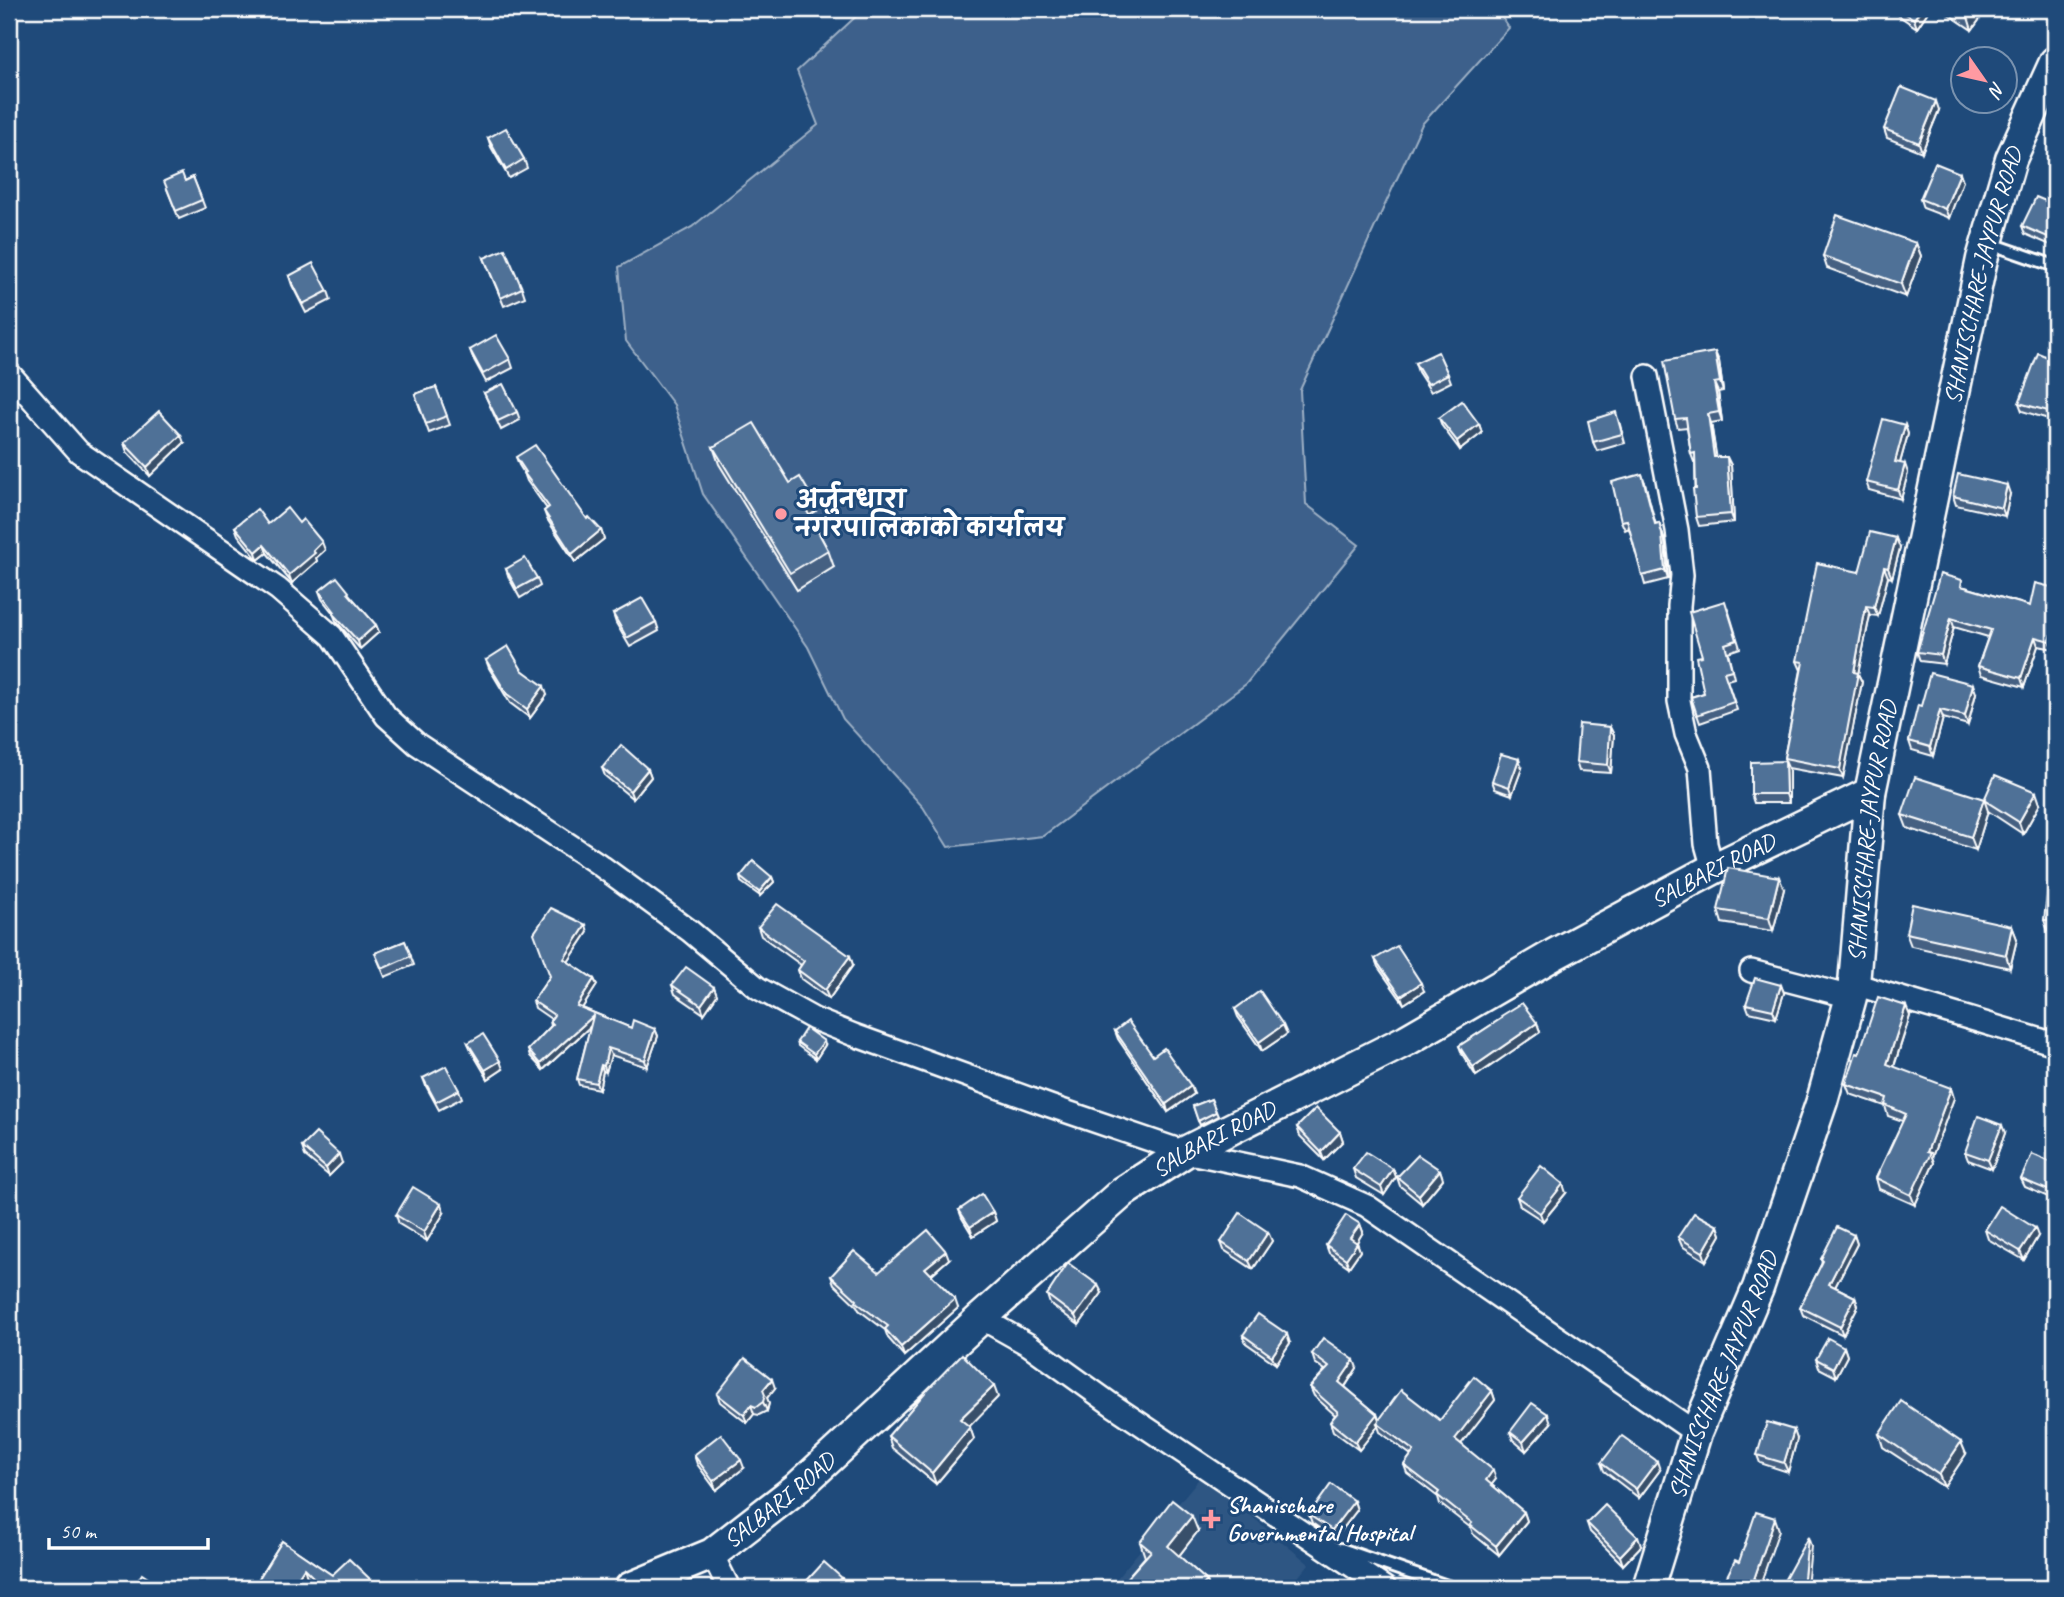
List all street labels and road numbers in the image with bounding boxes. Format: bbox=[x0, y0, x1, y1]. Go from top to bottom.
street label: SHANISCHARE-JAYPUR ROAD bbox=[1937, 141, 2030, 407]
street label: SHANISCHARE-JAYPUR ROAD bbox=[1841, 696, 1904, 963]
street label: SALBARI ROAD bbox=[1646, 825, 1782, 915]
street label: SALBARI ROAD bbox=[1147, 1093, 1282, 1184]
street label: SHANISCHARE-JAYPUR ROAD bbox=[1662, 1246, 1785, 1502]
street label: SALBARI ROAD bbox=[718, 1444, 843, 1554]

